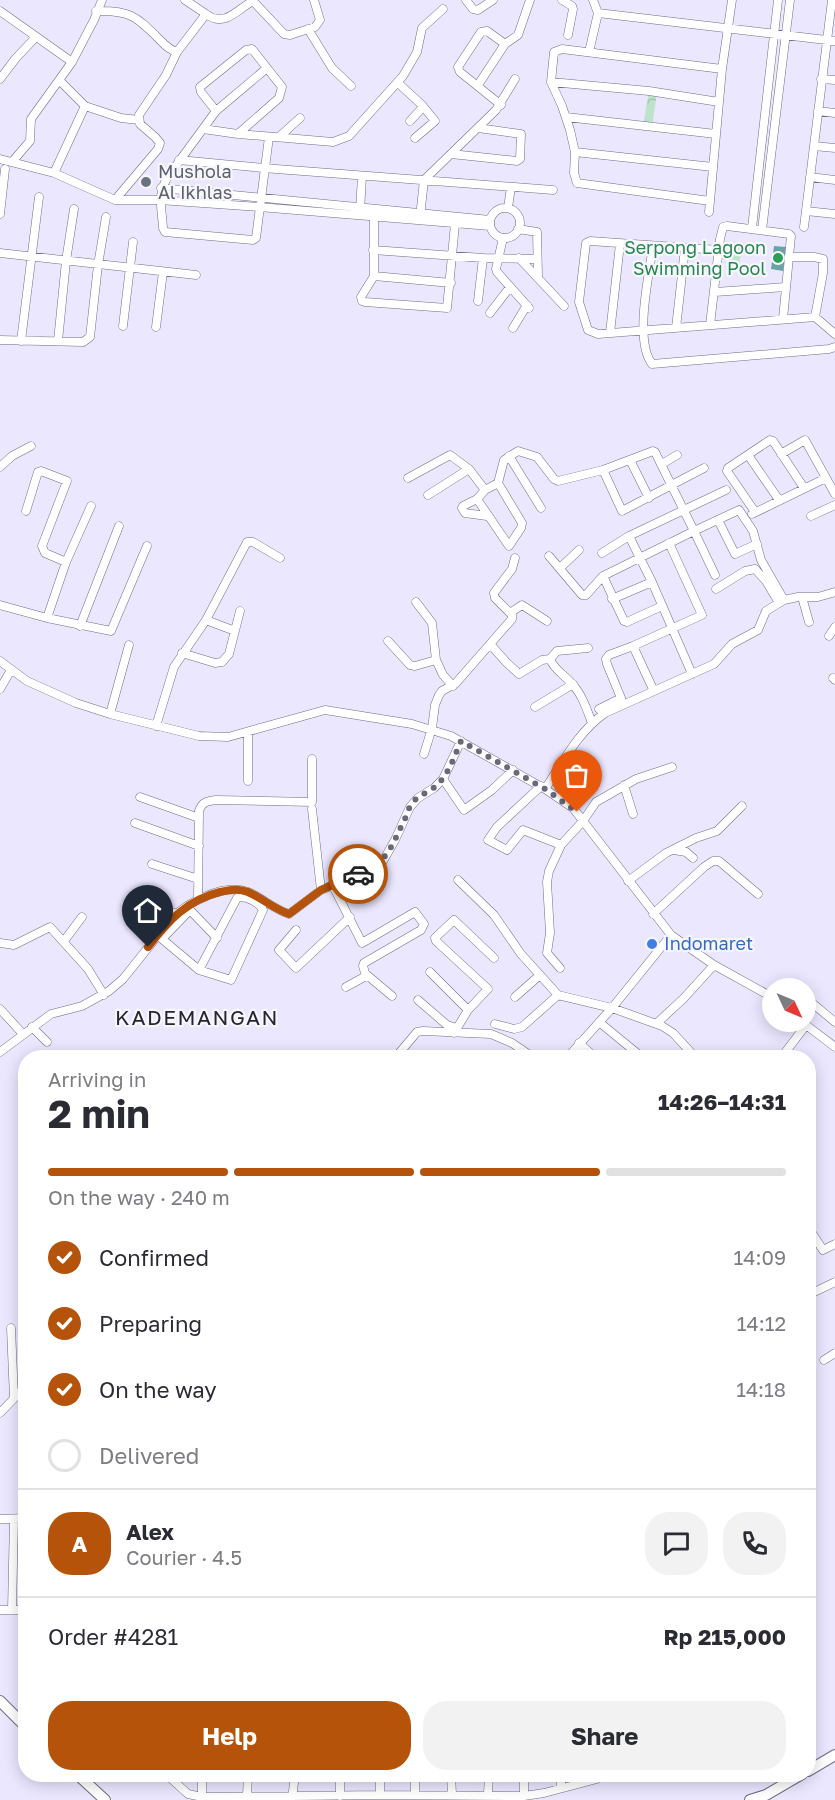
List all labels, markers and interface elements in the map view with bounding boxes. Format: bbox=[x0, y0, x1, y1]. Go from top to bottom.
place label: Mushola Al Ikhlas bbox=[158, 160, 232, 203]
marker: Mushola Al Ikhlas bbox=[139, 175, 153, 189]
place label: Serpong Lagoon Swimming Pool bbox=[624, 236, 766, 279]
marker: Serpong Lagoon Swimming Pool bbox=[771, 251, 785, 265]
pin bbox=[551, 750, 602, 812]
icon: bag bbox=[560, 759, 593, 792]
courier bbox=[328, 844, 388, 904]
icon: car bbox=[342, 858, 375, 891]
pin bbox=[122, 885, 173, 947]
icon: home bbox=[131, 894, 164, 927]
place label: Indomaret bbox=[664, 932, 753, 954]
marker: Indomaret bbox=[645, 937, 659, 951]
north arrow bbox=[762, 978, 816, 1032]
map controls bbox=[762, 978, 816, 1032]
district label: KADEMANGAN bbox=[115, 1004, 279, 1030]
text: Arriving in bbox=[48, 1067, 146, 1091]
text: 14:26–14:31 bbox=[658, 1088, 786, 1115]
text: 2 min bbox=[48, 1090, 150, 1137]
text: On the way · 240 m bbox=[48, 1185, 230, 1209]
icon: check bbox=[48, 1241, 81, 1274]
text: Confirmed bbox=[99, 1244, 209, 1271]
text: 14:09 bbox=[734, 1245, 786, 1269]
icon: check bbox=[48, 1307, 81, 1340]
text: Preparing bbox=[99, 1310, 202, 1337]
text: 14:12 bbox=[737, 1311, 786, 1335]
icon: check bbox=[48, 1373, 81, 1406]
text: On the way bbox=[99, 1376, 217, 1403]
text: 14:18 bbox=[736, 1377, 786, 1401]
text: Delivered bbox=[99, 1442, 199, 1469]
button: chat bbox=[645, 1512, 708, 1575]
button: phone bbox=[723, 1512, 786, 1575]
text: Alex bbox=[126, 1518, 174, 1545]
text: A bbox=[72, 1530, 87, 1557]
text: Courier · 4.5 bbox=[126, 1545, 242, 1569]
text: Order #4281 bbox=[48, 1623, 178, 1650]
text: Rp 215,000 bbox=[664, 1623, 786, 1650]
button: Help bbox=[48, 1701, 411, 1770]
button: Share bbox=[423, 1701, 786, 1770]

